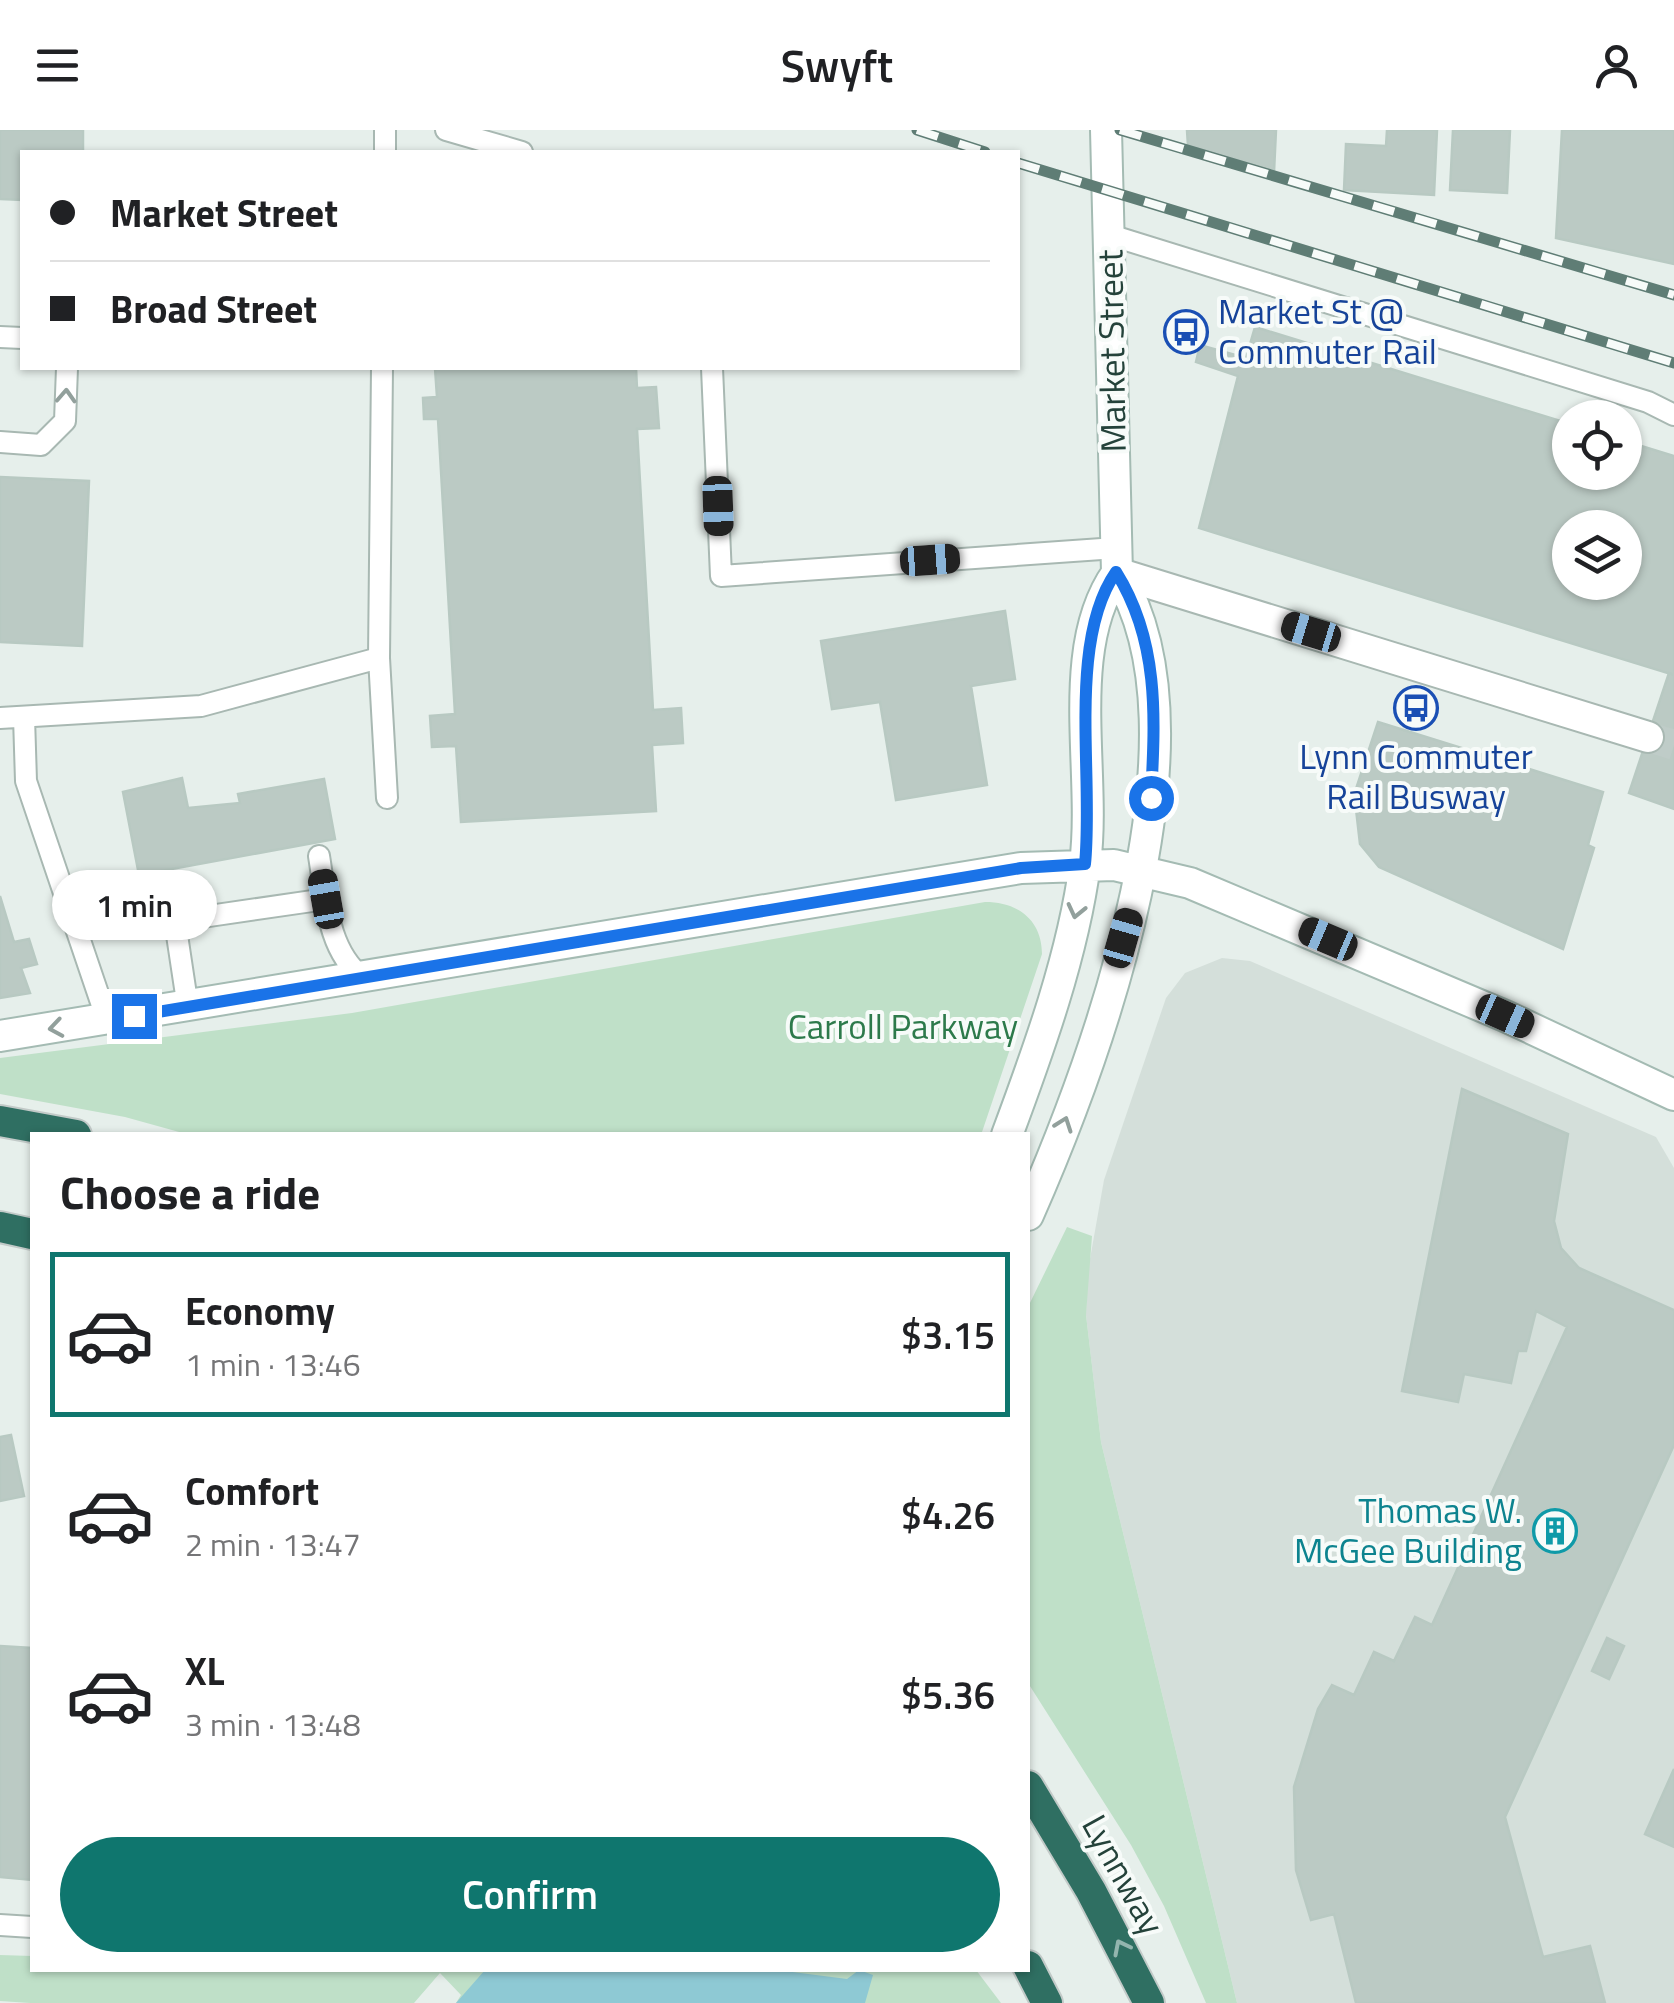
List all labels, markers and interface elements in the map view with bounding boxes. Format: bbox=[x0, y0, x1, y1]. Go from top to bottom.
text: Swyft bbox=[781, 31, 893, 99]
icon: menu bbox=[30, 38, 85, 93]
icon: person bbox=[1589, 38, 1644, 93]
text: Market Street bbox=[110, 184, 338, 242]
street label: Market Street bbox=[1082, 249, 1140, 453]
text: Broad Street bbox=[110, 280, 317, 338]
place label: Market St @ Commuter Rail bbox=[1218, 284, 1437, 378]
bus stop icon: Market St @ Commuter Rail bbox=[1163, 309, 1209, 355]
one-way arrow bbox=[55, 388, 76, 404]
map controls bbox=[1552, 400, 1642, 600]
button: locate bbox=[1552, 400, 1642, 490]
car bbox=[702, 475, 734, 537]
button: layers bbox=[1552, 510, 1642, 600]
car bbox=[899, 543, 961, 577]
car bbox=[1278, 609, 1344, 655]
bus stop icon: Lynn Commuter Rail Busway bbox=[1393, 685, 1439, 731]
place label: Lynn Commuter Rail Busway bbox=[1299, 729, 1533, 823]
route start bbox=[1129, 776, 1174, 821]
car bbox=[306, 867, 346, 931]
callout: 1 min bbox=[52, 871, 216, 941]
text: 1 min bbox=[96, 881, 173, 929]
one-way arrow bbox=[1067, 902, 1088, 919]
car bbox=[1100, 905, 1146, 971]
car bbox=[1295, 913, 1361, 965]
car bbox=[1471, 990, 1539, 1042]
route end bbox=[112, 994, 157, 1039]
park label: Carroll Parkway bbox=[788, 999, 1018, 1053]
one-way arrow bbox=[48, 1017, 64, 1038]
one-way arrow bbox=[1052, 1117, 1073, 1134]
text: Choose a ride bbox=[60, 1158, 320, 1226]
text: Economy bbox=[185, 1282, 335, 1340]
icon: car bbox=[65, 1290, 155, 1380]
text: $3.15 bbox=[901, 1306, 995, 1364]
text: 1 min · 13:46 bbox=[185, 1340, 361, 1388]
text: Comfort bbox=[185, 1462, 319, 1520]
icon: car bbox=[65, 1470, 155, 1560]
place label: Thomas W. McGee Building bbox=[1294, 1483, 1522, 1577]
text: $4.26 bbox=[901, 1486, 995, 1544]
building icon: Thomas W. McGee Building bbox=[1532, 1508, 1578, 1554]
text: 2 min · 13:47 bbox=[185, 1520, 361, 1568]
text: XL bbox=[185, 1642, 225, 1700]
icon: car bbox=[65, 1650, 155, 1740]
text: $5.36 bbox=[901, 1666, 995, 1724]
text: 3 min · 13:48 bbox=[185, 1700, 361, 1748]
street label: Lynnway bbox=[1069, 1804, 1179, 1945]
button: Confirm bbox=[60, 1837, 1000, 1952]
one-way arrow bbox=[1114, 1939, 1133, 1957]

